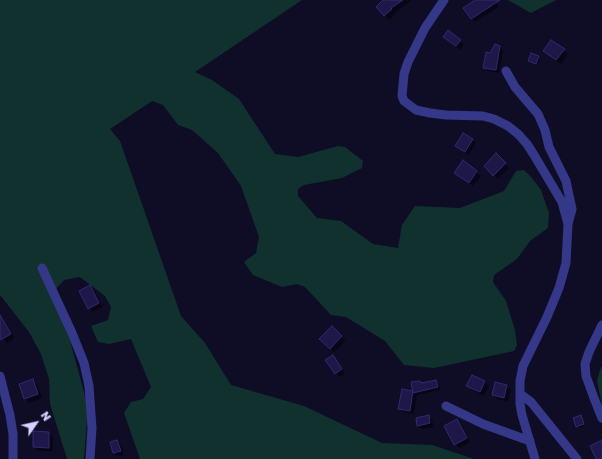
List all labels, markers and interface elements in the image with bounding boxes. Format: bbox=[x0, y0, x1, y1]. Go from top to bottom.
north arrow bbox=[16, 403, 56, 443]
text: N bbox=[39, 409, 54, 423]

